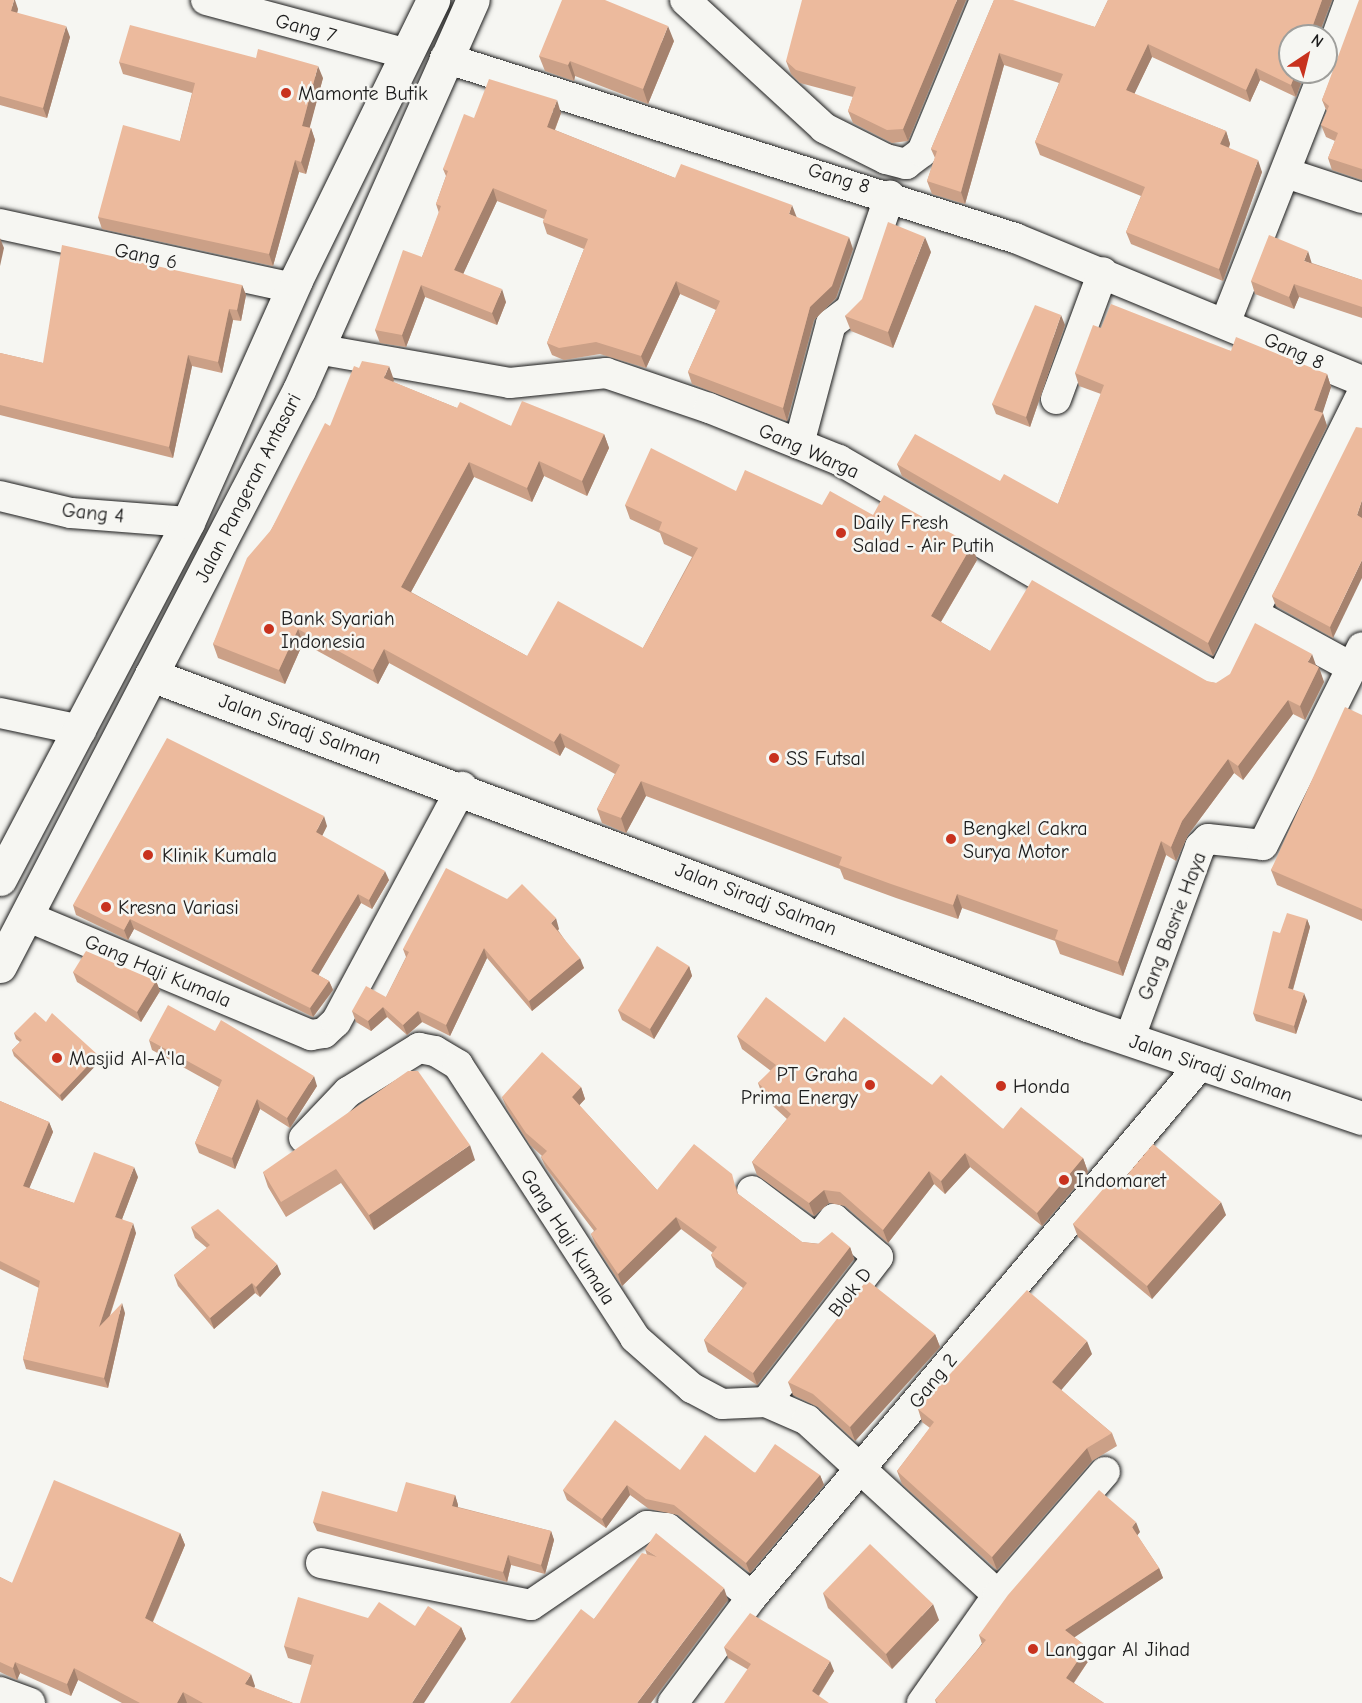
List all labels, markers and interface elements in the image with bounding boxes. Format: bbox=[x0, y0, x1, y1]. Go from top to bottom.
street label: Gang 7 bbox=[273, 8, 339, 48]
north arrow bbox=[1278, 24, 1338, 84]
text: N bbox=[1308, 31, 1327, 51]
place label: Mamonte Butik bbox=[298, 81, 428, 105]
marker: Mamonte Butik bbox=[279, 86, 293, 100]
street label: Gang 8 bbox=[805, 157, 873, 199]
street label: Gang 6 bbox=[112, 238, 180, 274]
street label: Gang 8 bbox=[1260, 327, 1328, 375]
street label: Jalan Pangeran Antasari bbox=[190, 389, 306, 587]
street label: Gang Warga bbox=[755, 418, 863, 484]
street label: Gang 4 bbox=[61, 498, 125, 528]
place label: Daily Fresh Salad - Air Putih bbox=[853, 510, 994, 557]
marker: Daily Fresh Salad - Air Putih bbox=[834, 526, 848, 540]
place label: Bank Syariah Indonesia bbox=[281, 606, 395, 653]
marker: Bank Syariah Indonesia bbox=[262, 622, 276, 636]
street label: Jalan Siradj Salman bbox=[216, 688, 384, 770]
place label: SS Futsal bbox=[786, 746, 865, 770]
marker: SS Futsal bbox=[767, 751, 781, 765]
place label: Bengkel Cakra Surya Motor bbox=[963, 816, 1088, 863]
marker: Bengkel Cakra Surya Motor bbox=[944, 832, 958, 846]
place label: Klinik Kumala bbox=[162, 843, 277, 867]
marker: Klinik Kumala bbox=[139, 846, 157, 864]
street label: Gang Basrie Haya bbox=[1133, 848, 1211, 1004]
street label: Jalan Siradj Salman bbox=[672, 857, 840, 941]
place label: Kresna Variasi bbox=[118, 895, 239, 919]
marker: Kresna Variasi bbox=[99, 900, 113, 914]
street label: Gang Haji Kumala bbox=[81, 929, 235, 1013]
street label: Jalan Siradj Salman bbox=[1126, 1029, 1296, 1107]
place label: Masjid Al-A'la bbox=[69, 1046, 185, 1070]
marker: Masjid Al-A'la bbox=[50, 1051, 64, 1065]
place label: PT Graha Prima Energy bbox=[741, 1062, 858, 1109]
place label: Honda bbox=[1013, 1074, 1070, 1098]
marker: PT Graha Prima Energy bbox=[863, 1078, 877, 1092]
marker: Honda bbox=[994, 1079, 1008, 1093]
street label: Gang Haji Kumala bbox=[515, 1165, 621, 1309]
place label: Indomaret bbox=[1076, 1168, 1166, 1192]
marker: Indomaret bbox=[1057, 1173, 1071, 1187]
street label: Blok D bbox=[823, 1262, 877, 1322]
street label: Gang 2 bbox=[904, 1349, 962, 1413]
place label: Langgar Al Jihad bbox=[1045, 1637, 1190, 1661]
marker: Langgar Al Jihad bbox=[1026, 1642, 1040, 1656]

